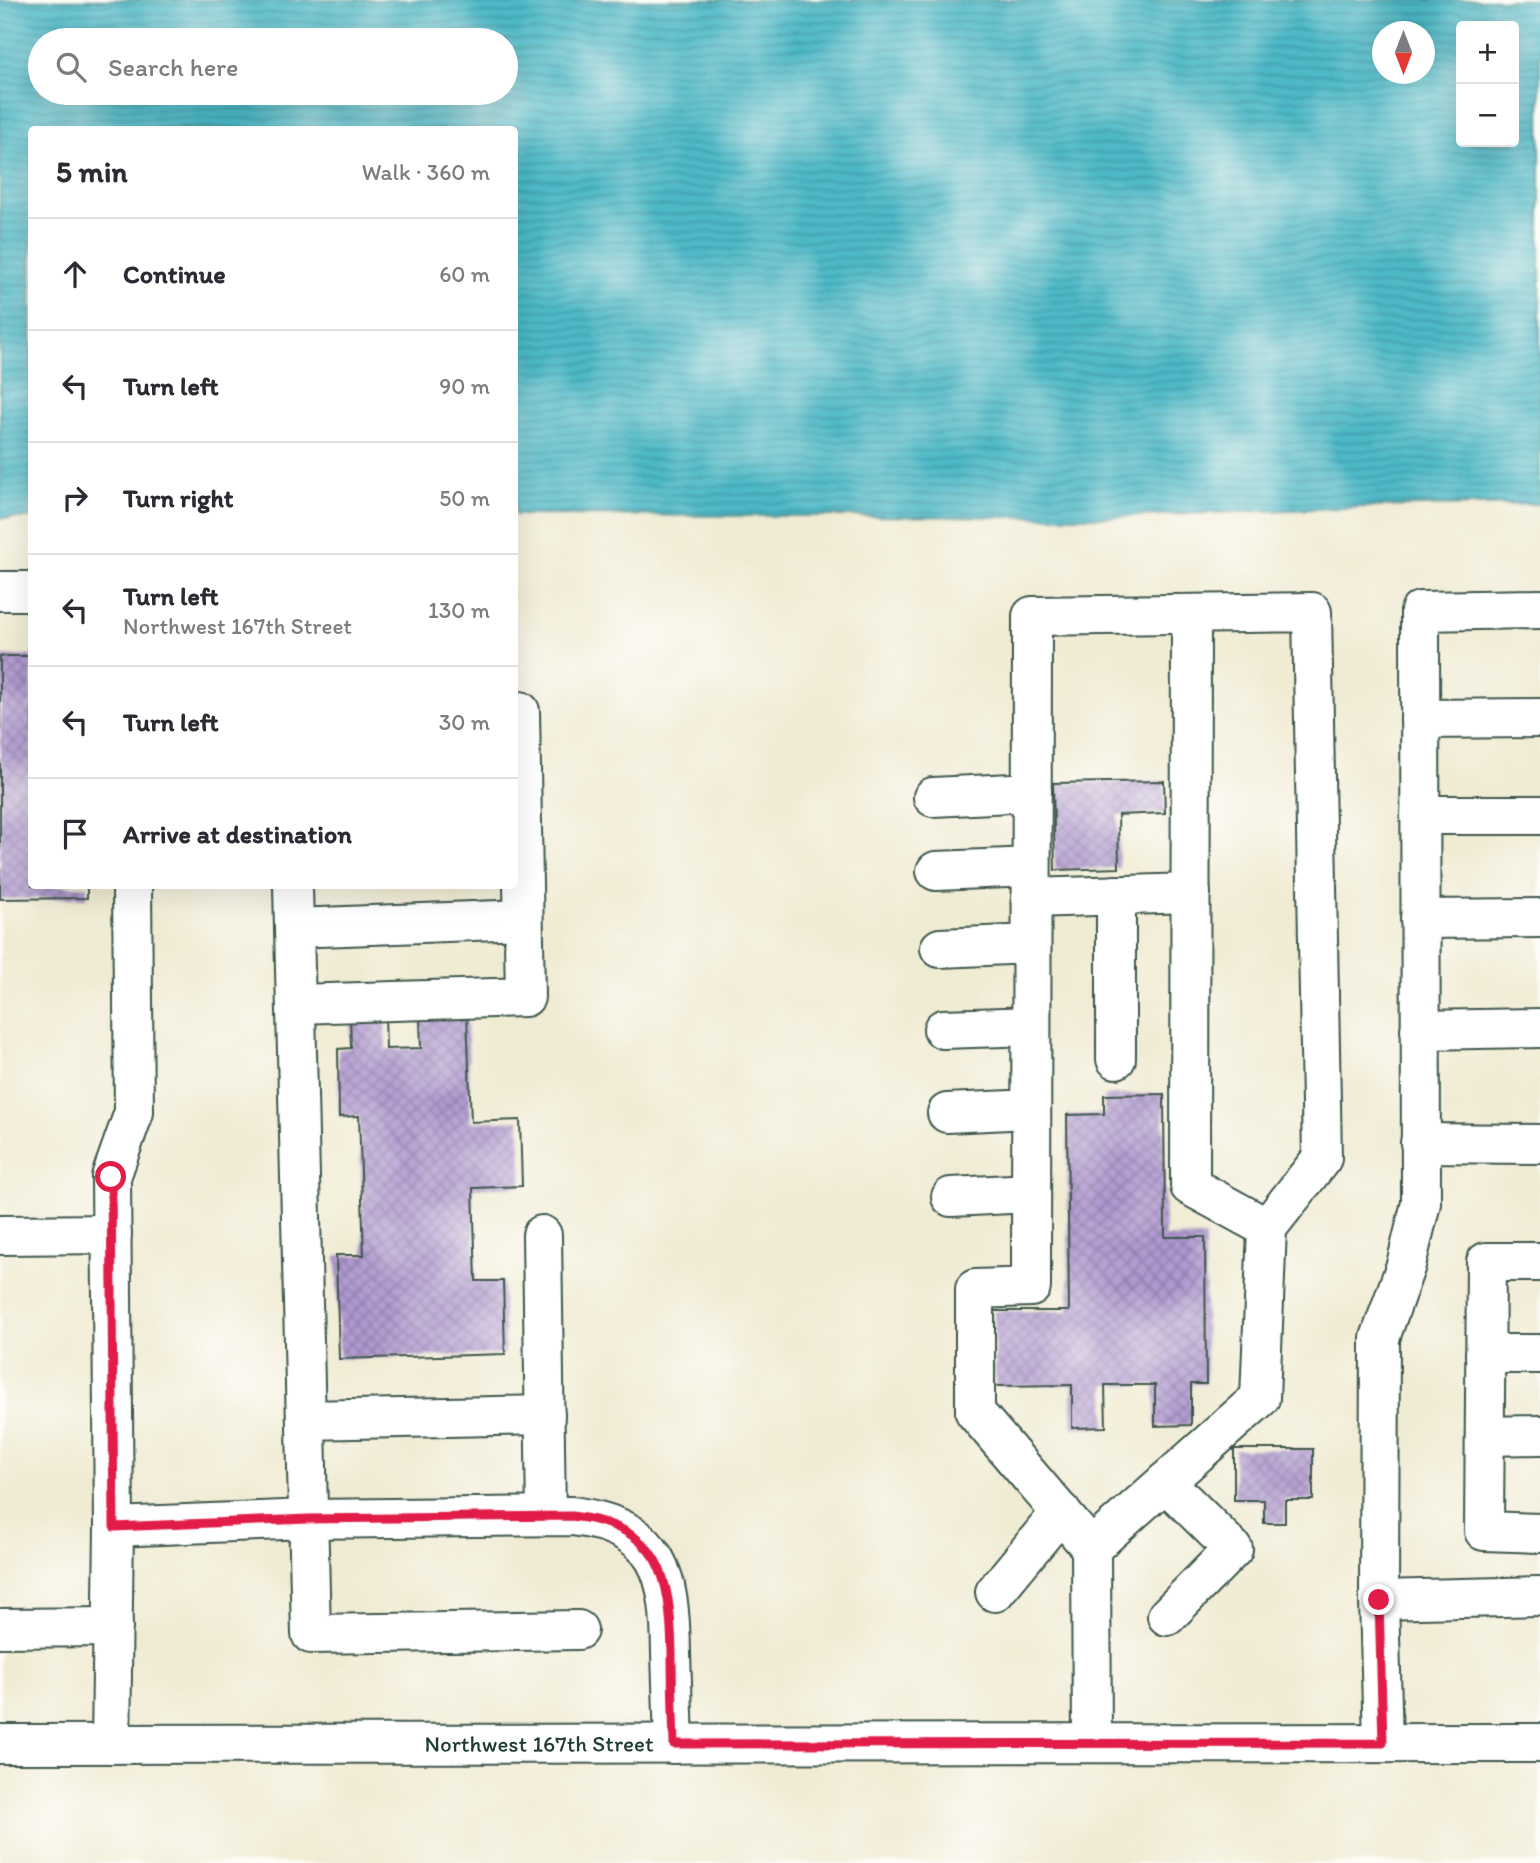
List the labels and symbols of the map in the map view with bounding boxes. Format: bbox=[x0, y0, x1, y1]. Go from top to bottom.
north arrow bbox=[1372, 21, 1435, 84]
route start bbox=[95, 1161, 126, 1192]
route end bbox=[1363, 1584, 1394, 1615]
street label: Northwest 167th Street bbox=[424, 1730, 654, 1758]

